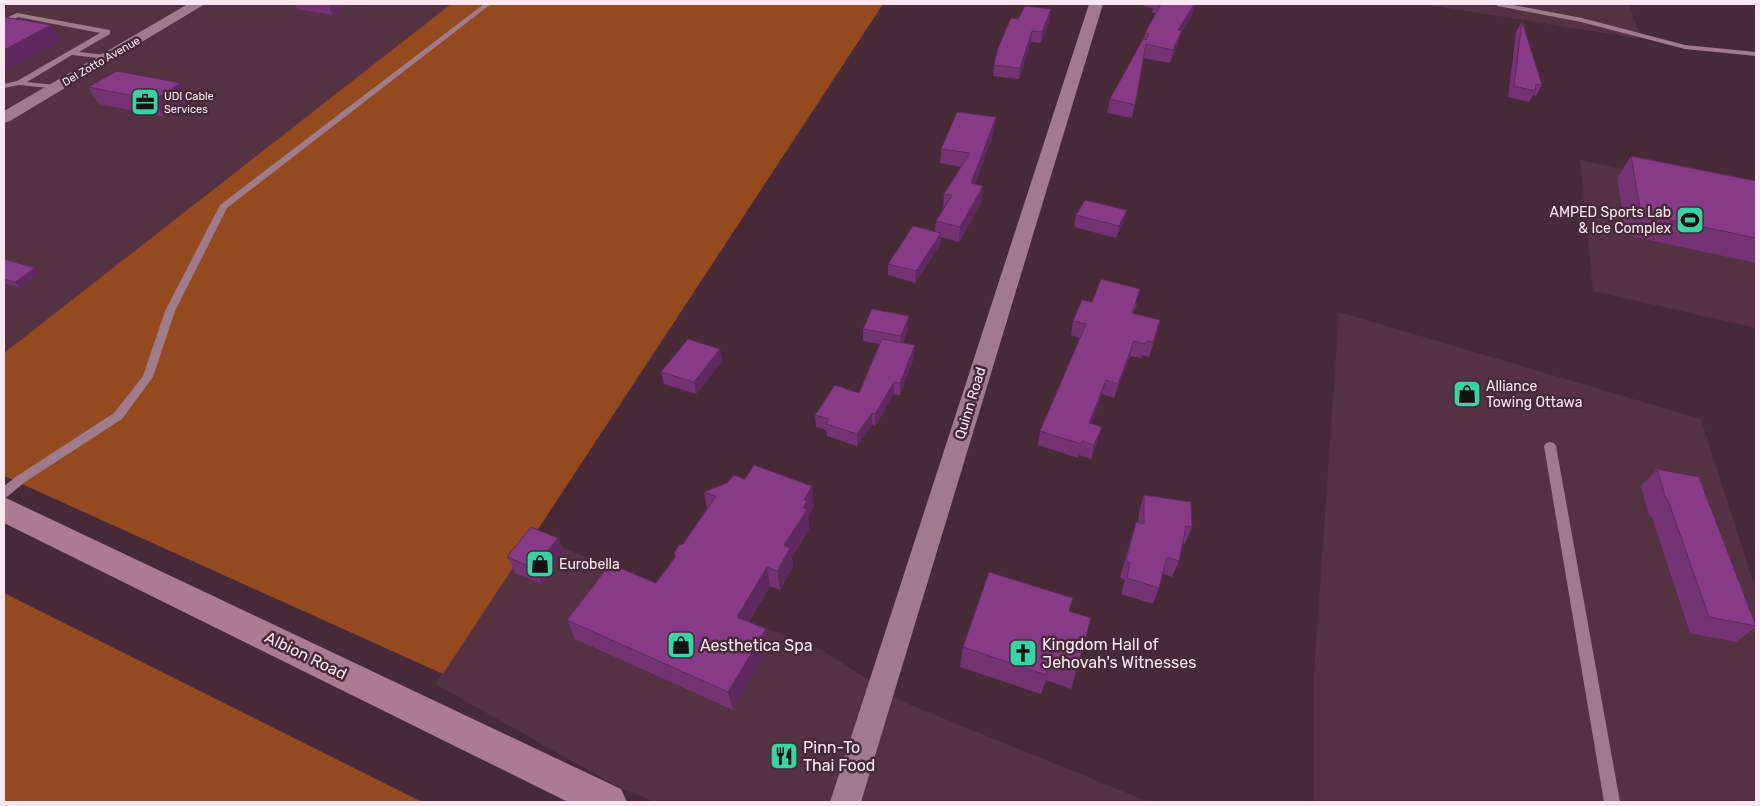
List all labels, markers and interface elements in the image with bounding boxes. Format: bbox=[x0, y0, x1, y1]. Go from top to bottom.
street label: Del Zotto Avenue bbox=[60, 34, 142, 89]
office icon: UDI Cable Services bbox=[130, 87, 160, 117]
place label: UDI Cable Services bbox=[164, 90, 214, 116]
place label: AMPED Sports Lab & Ice Complex bbox=[1550, 204, 1671, 237]
sports icon: AMPED Sports Lab & Ice Complex bbox=[1675, 205, 1705, 235]
street label: Quinn Road bbox=[951, 365, 990, 441]
place label: Alliance Towing Ottawa bbox=[1486, 378, 1582, 411]
shop icon: Alliance Towing Ottawa bbox=[1452, 379, 1482, 409]
shop icon: Eurobella bbox=[525, 549, 555, 579]
place label: Eurobella bbox=[559, 556, 620, 573]
street label: Albion Road bbox=[262, 627, 350, 683]
shop icon: Aesthetica Spa bbox=[666, 630, 696, 660]
place label: Kingdom Hall of Jehovah's Witnesses bbox=[1042, 635, 1196, 672]
place label: Aesthetica Spa bbox=[700, 636, 813, 655]
church icon: Kingdom Hall of Jehovah's Witnesses bbox=[1008, 638, 1038, 668]
place label: Pinn-To Thai Food bbox=[803, 738, 875, 775]
restaurant icon: Pinn-To Thai Food bbox=[769, 741, 799, 771]

